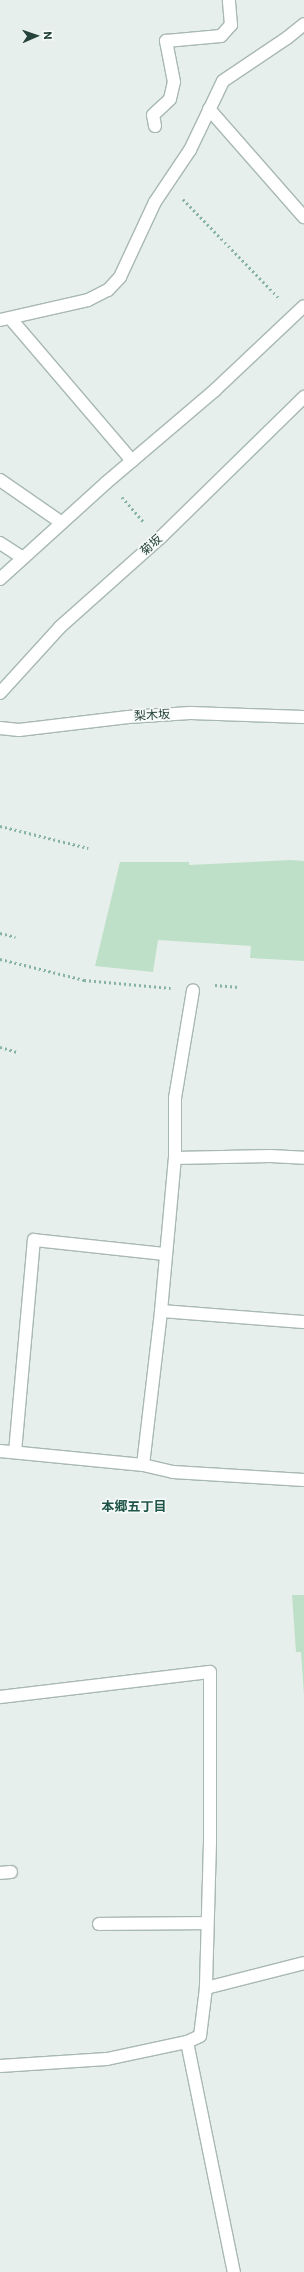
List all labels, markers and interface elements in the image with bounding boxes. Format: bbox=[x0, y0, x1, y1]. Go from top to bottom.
north arrow bbox=[16, 16, 56, 56]
text: N bbox=[42, 31, 55, 40]
street label: 菊坂 bbox=[137, 532, 165, 558]
street label: 梨木坂 bbox=[134, 707, 170, 723]
district label: 本郷五丁目 bbox=[102, 1498, 166, 1514]

